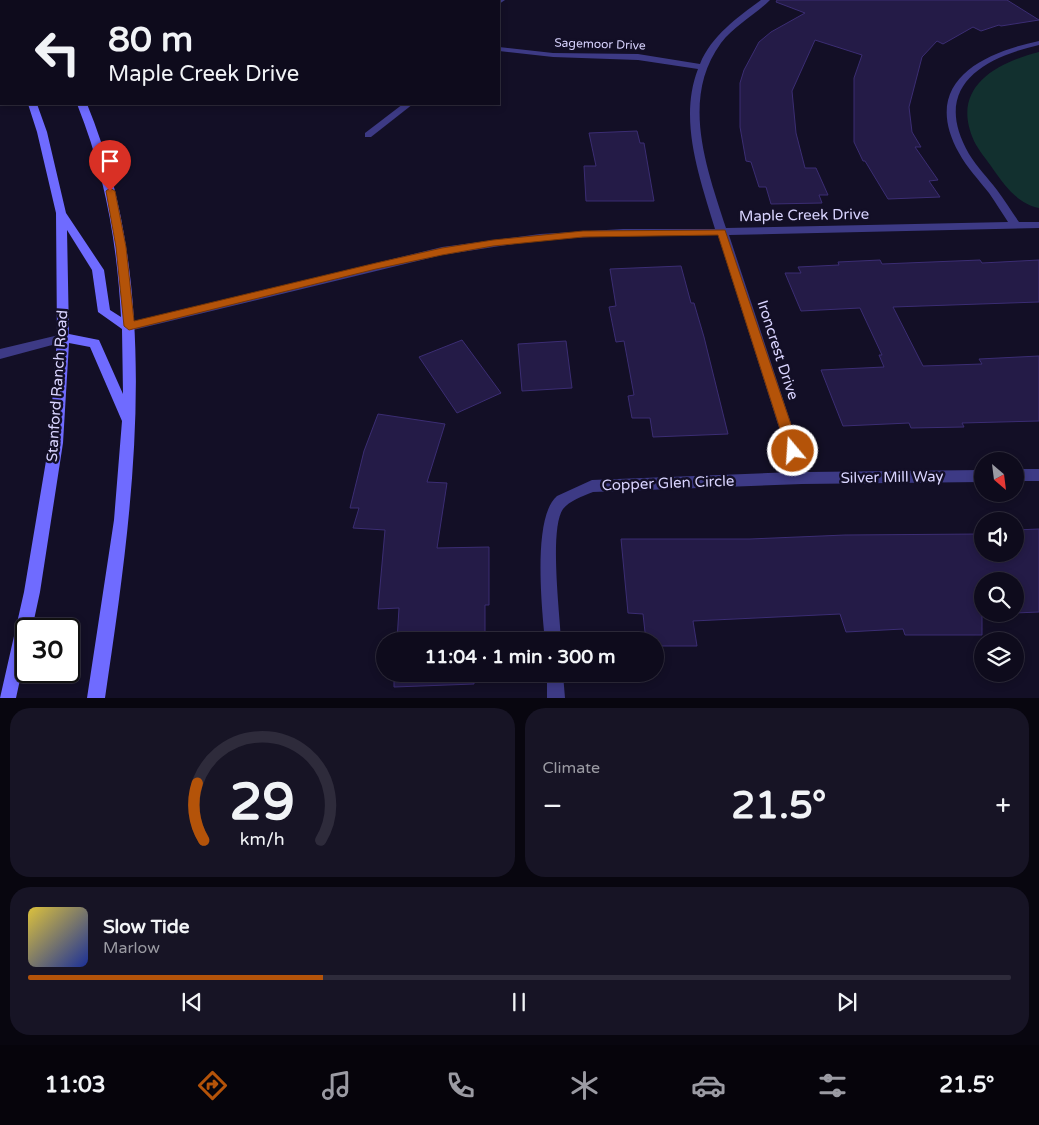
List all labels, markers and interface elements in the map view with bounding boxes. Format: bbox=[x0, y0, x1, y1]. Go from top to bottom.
text: 80 m bbox=[108, 19, 193, 61]
icon: left bbox=[25, 20, 90, 85]
street label: Sagemoor Drive bbox=[554, 35, 646, 53]
text: Maple Creek Drive bbox=[108, 61, 299, 87]
pin bbox=[89, 140, 131, 191]
icon: arrive bbox=[96, 147, 124, 175]
street label: Maple Creek Drive bbox=[739, 205, 869, 225]
street label: Ironcrest Drive bbox=[753, 298, 803, 402]
street label: Stanford Ranch Road bbox=[43, 309, 71, 463]
position arrow bbox=[766, 424, 818, 476]
north arrow bbox=[974, 452, 1024, 502]
map controls bbox=[974, 452, 1024, 682]
street label: Silver Mill Way bbox=[840, 467, 944, 487]
street label: Copper Glen Circle bbox=[601, 472, 735, 494]
button: sound bbox=[974, 512, 1024, 562]
button: search bbox=[974, 572, 1024, 622]
speed limit sign: 30 bbox=[15, 618, 80, 683]
button: layers bbox=[974, 632, 1024, 682]
text: 11:04 · 1 min · 300 m bbox=[424, 646, 616, 668]
text: Climate bbox=[543, 758, 600, 778]
text: 29 bbox=[230, 771, 295, 834]
text: 21.5° bbox=[731, 783, 826, 829]
text: − bbox=[543, 789, 562, 823]
text: + bbox=[995, 789, 1011, 823]
text: km/h bbox=[240, 829, 285, 850]
text: Slow Tide bbox=[103, 916, 190, 938]
text: Marlow bbox=[103, 938, 160, 958]
icon: previous bbox=[178, 988, 206, 1016]
icon: pause bbox=[505, 988, 533, 1016]
icon: next bbox=[833, 988, 861, 1016]
icon: directions bbox=[195, 1068, 230, 1103]
icon: music bbox=[319, 1068, 354, 1103]
icon: phone bbox=[443, 1068, 478, 1103]
icon: climate bbox=[567, 1068, 602, 1103]
icon: car bbox=[691, 1068, 726, 1103]
icon: filters bbox=[815, 1068, 850, 1103]
text: 11:03 bbox=[45, 1072, 106, 1098]
text: 21.5° bbox=[939, 1072, 994, 1098]

